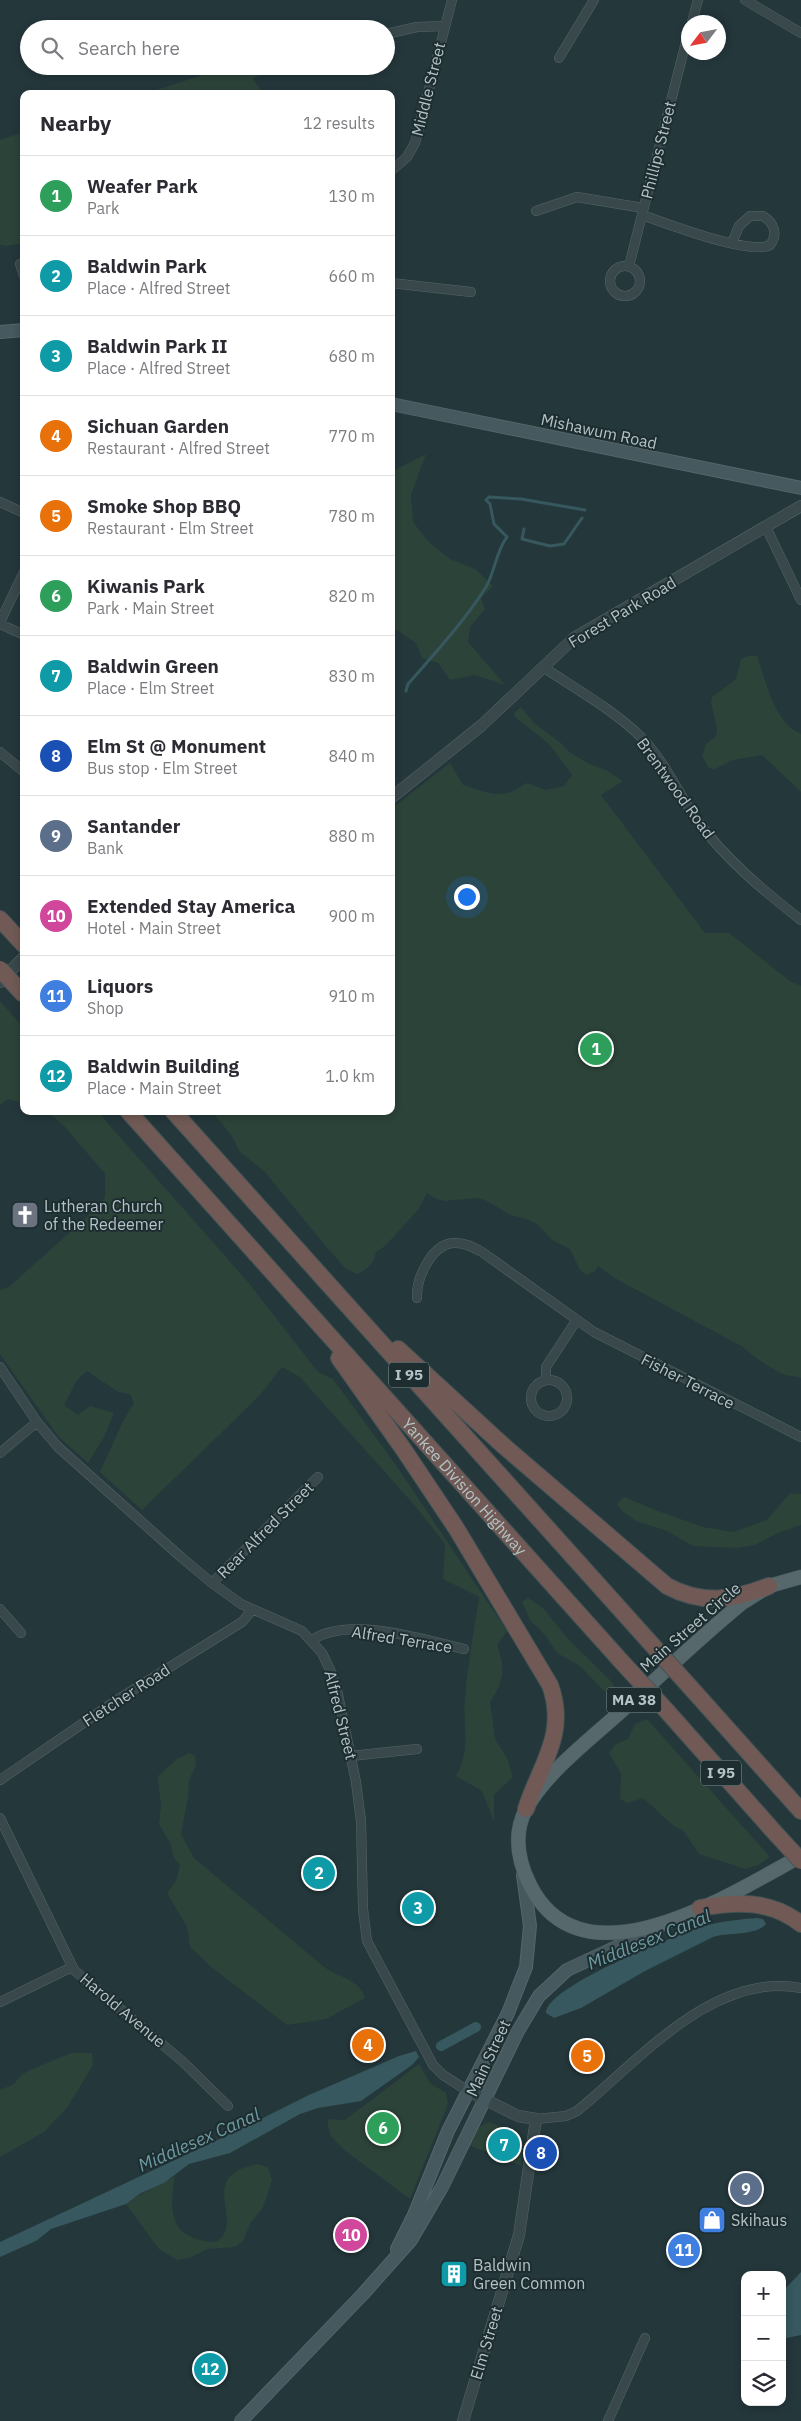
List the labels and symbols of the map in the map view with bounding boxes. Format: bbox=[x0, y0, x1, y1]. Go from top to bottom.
north arrow bbox=[681, 15, 726, 60]
street label: Middle Street bbox=[407, 40, 449, 138]
street label: Phillips Street bbox=[636, 99, 680, 201]
street label: Mishawum Road bbox=[539, 409, 659, 453]
street label: Forest Park Road bbox=[565, 572, 679, 652]
street label: Brentwood Road bbox=[633, 734, 719, 842]
your location bbox=[454, 884, 480, 910]
pin: 1 bbox=[580, 1030, 612, 1068]
place label: Lutheran Church of the Redeemer bbox=[44, 1196, 163, 1234]
church icon: Lutheran Church of the Redeemer bbox=[10, 1200, 40, 1230]
street label: Fisher Terrace bbox=[638, 1349, 738, 1413]
road number: I 95 bbox=[389, 1362, 429, 1388]
street label: Yankee Division Highway bbox=[398, 1413, 531, 1559]
street label: Rear Alfred Street bbox=[213, 1478, 317, 1582]
street label: Main Street Circle bbox=[636, 1578, 745, 1676]
street label: Alfred Terrace bbox=[350, 1621, 454, 1657]
street label: Fletcher Road bbox=[79, 1659, 173, 1731]
street label: Alfred Street bbox=[320, 1668, 362, 1762]
road number: MA 38 bbox=[606, 1688, 662, 1712]
road number: I 95 bbox=[701, 1760, 741, 1786]
pin: 2 bbox=[303, 1854, 335, 1892]
pin: 3 bbox=[402, 1889, 434, 1927]
water label: Middlesex Canal bbox=[584, 1904, 714, 1975]
street label: Harold Avenue bbox=[76, 1968, 170, 2052]
street label: Main Street bbox=[462, 2016, 514, 2100]
pin: 4 bbox=[352, 2026, 384, 2064]
pin: 5 bbox=[571, 2037, 603, 2075]
water label: Middlesex Canal bbox=[134, 2102, 264, 2177]
pin: 6 bbox=[367, 2109, 399, 2147]
pin: 7 bbox=[488, 2126, 520, 2164]
pin: 8 bbox=[525, 2134, 557, 2172]
pin: 9 bbox=[730, 2170, 762, 2208]
shop icon: Skihaus bbox=[697, 2205, 727, 2235]
place label: Skihaus bbox=[731, 2210, 787, 2230]
pin: 10 bbox=[335, 2216, 367, 2254]
pin: 11 bbox=[668, 2231, 700, 2269]
place label: Baldwin Green Common bbox=[473, 2255, 585, 2293]
building icon: Baldwin Green Common bbox=[439, 2259, 469, 2289]
street label: Elm Street bbox=[465, 2304, 507, 2382]
pin: 12 bbox=[194, 2350, 226, 2388]

